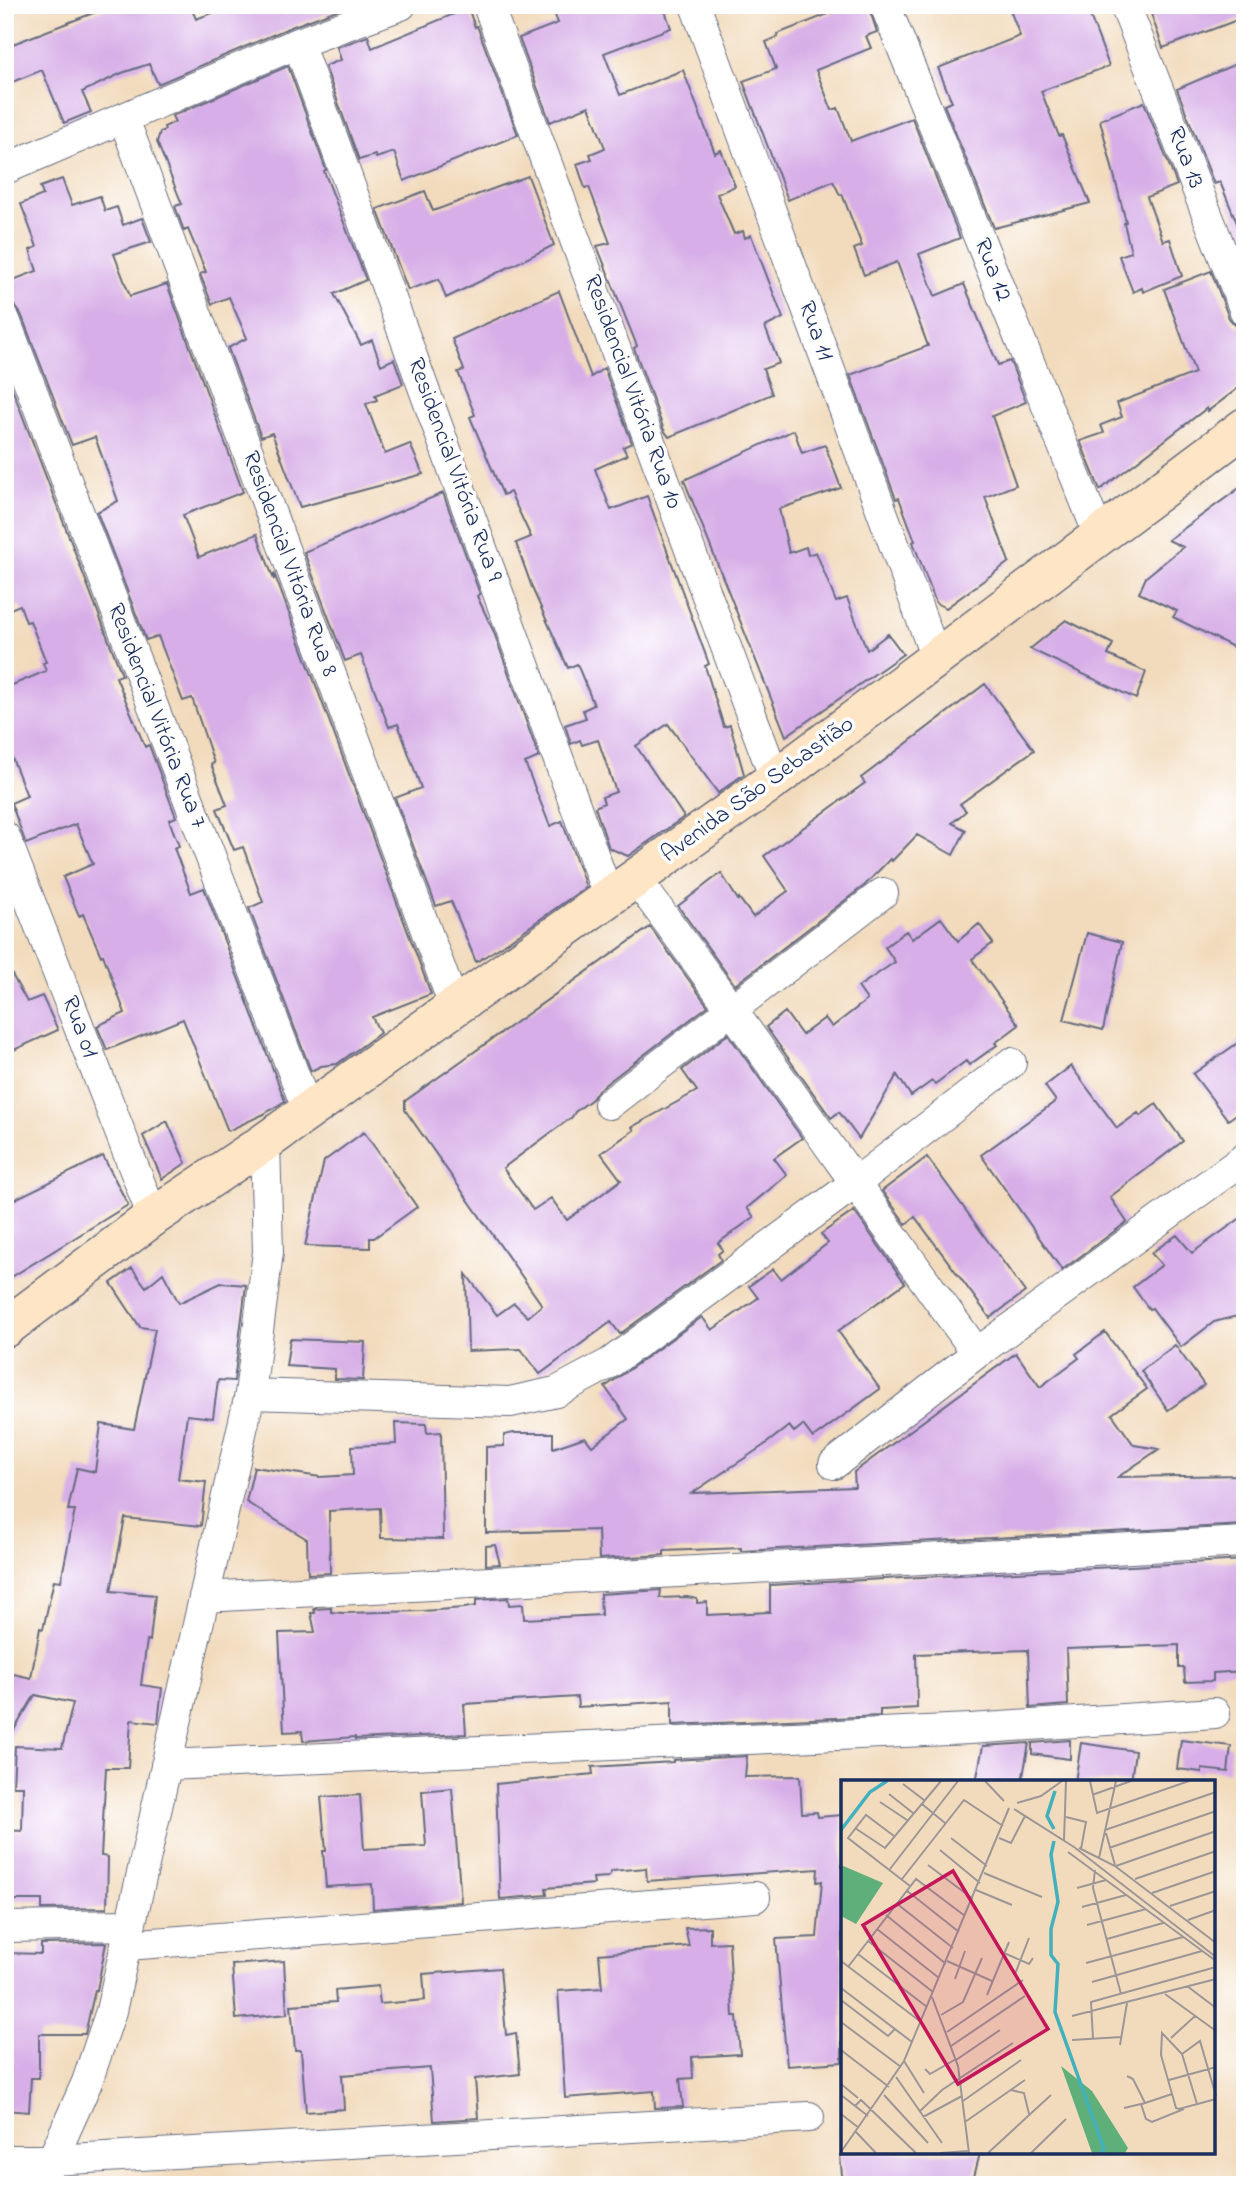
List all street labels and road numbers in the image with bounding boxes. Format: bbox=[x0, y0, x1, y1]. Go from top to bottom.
street label: Rua 13 bbox=[1157, 122, 1213, 194]
street label: Rua 12 bbox=[964, 233, 1021, 307]
street label: Residencial Vitória Rua 10 bbox=[573, 270, 691, 514]
street label: Rua 11 bbox=[788, 296, 842, 366]
street label: Residencial Vitória Rua 9 bbox=[397, 353, 511, 587]
street label: Residencial Vitória Rua 8 bbox=[232, 446, 346, 682]
street label: Residencial Vitória Rua 7 bbox=[97, 598, 215, 834]
street label: Avenida São Sebastião bbox=[654, 708, 862, 872]
street label: Rua 01 bbox=[51, 991, 107, 1063]

